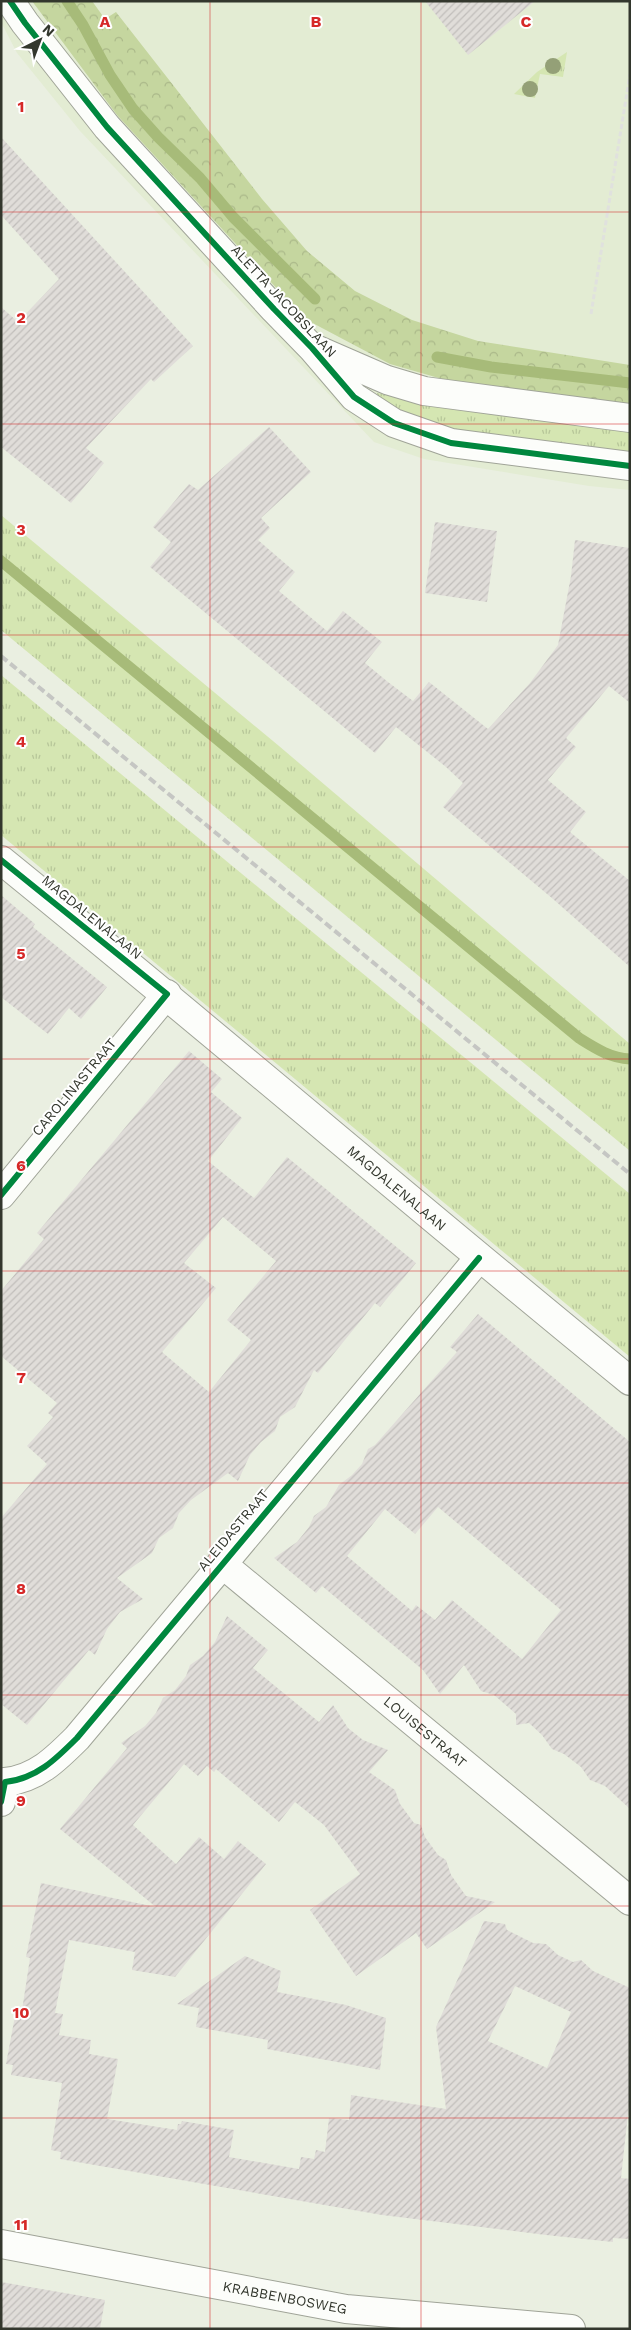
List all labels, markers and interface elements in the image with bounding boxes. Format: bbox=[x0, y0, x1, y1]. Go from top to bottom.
text: A bbox=[100, 12, 111, 31]
text: B bbox=[311, 12, 322, 31]
text: C bbox=[521, 12, 532, 31]
north arrow bbox=[15, 15, 65, 65]
text: N bbox=[39, 21, 58, 40]
text: 1 bbox=[18, 97, 24, 116]
street label: ALETTA JACOBSLAAN bbox=[228, 242, 340, 360]
text: 2 bbox=[16, 308, 26, 327]
text: 3 bbox=[16, 520, 26, 539]
text: 4 bbox=[16, 732, 26, 751]
street label: MAGDALENALAAN bbox=[39, 872, 145, 962]
text: 5 bbox=[16, 944, 26, 963]
street label: CAROLINASTRAAT bbox=[29, 1035, 120, 1139]
street label: MAGDALENALAAN bbox=[344, 1142, 449, 1234]
text: 6 bbox=[16, 1156, 26, 1175]
text: 7 bbox=[16, 1368, 26, 1387]
street label: ALEIDASTRAAT bbox=[194, 1486, 272, 1574]
text: 8 bbox=[16, 1579, 26, 1598]
street label: LOUISESTRAAT bbox=[381, 1693, 470, 1771]
text: 9 bbox=[16, 1791, 26, 1810]
text: 10 bbox=[12, 2003, 30, 2022]
text: 11 bbox=[14, 2215, 28, 2234]
street label: KRABBENBOSWEG bbox=[222, 2278, 348, 2317]

